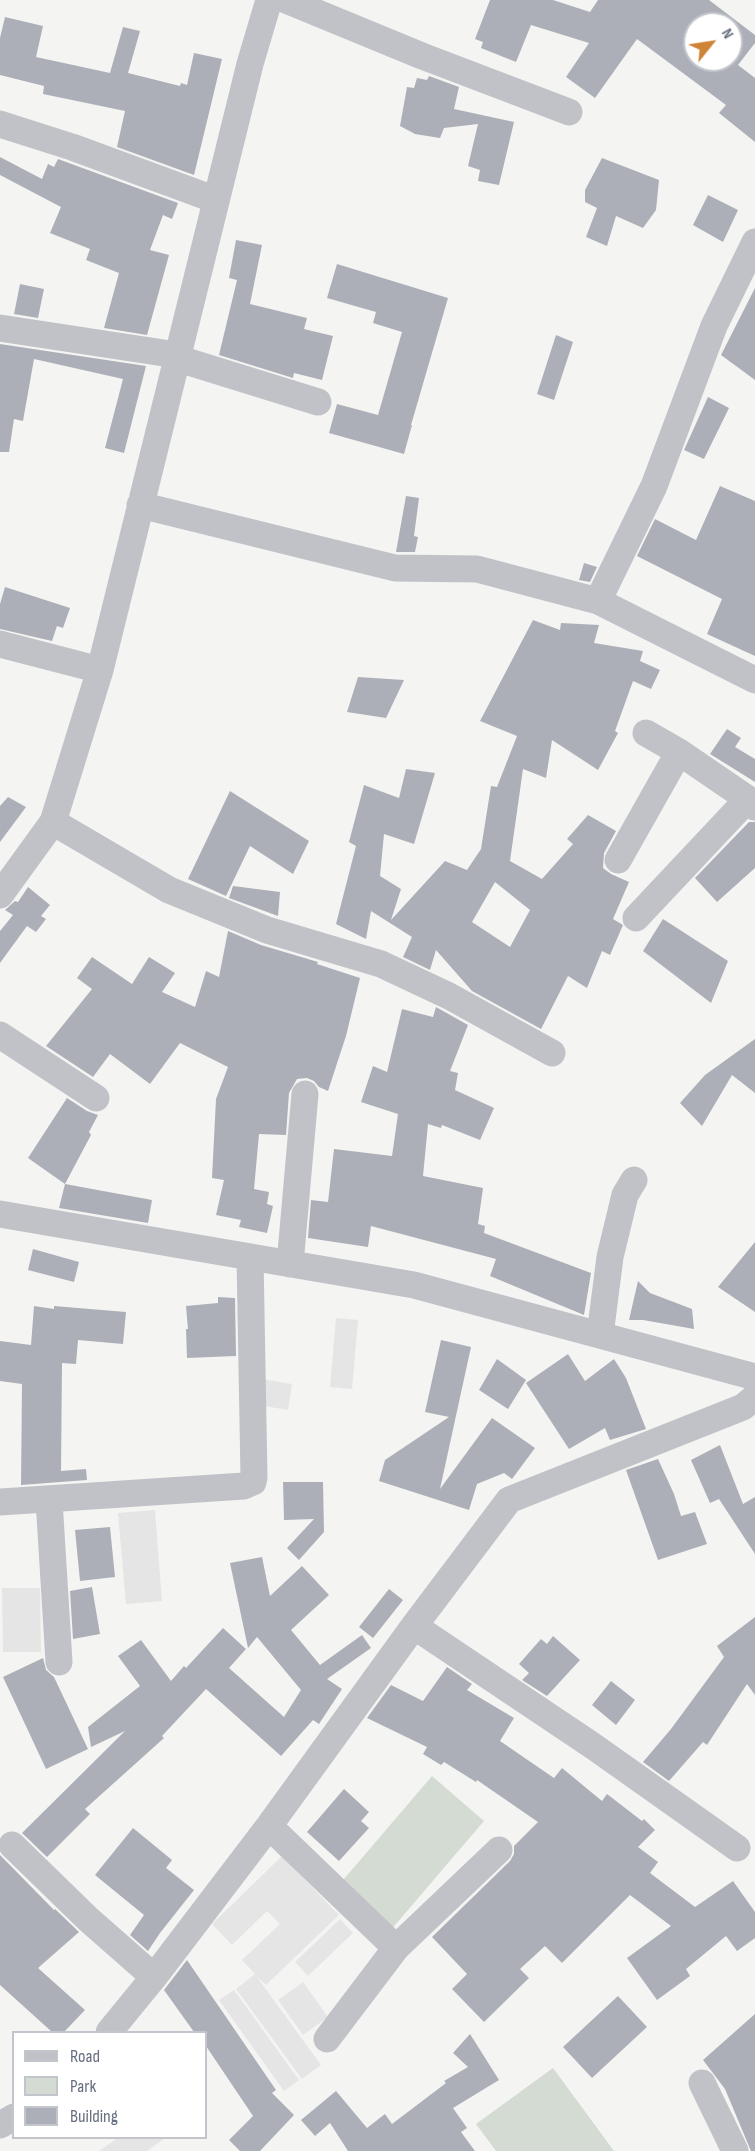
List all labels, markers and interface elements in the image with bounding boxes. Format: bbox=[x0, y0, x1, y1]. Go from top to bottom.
north arrow bbox=[683, 12, 743, 72]
text: N bbox=[717, 25, 738, 42]
legend bbox=[12, 2031, 207, 2139]
text: Road bbox=[70, 2046, 100, 2067]
text: Park bbox=[70, 2076, 96, 2097]
text: Building bbox=[70, 2106, 118, 2127]

